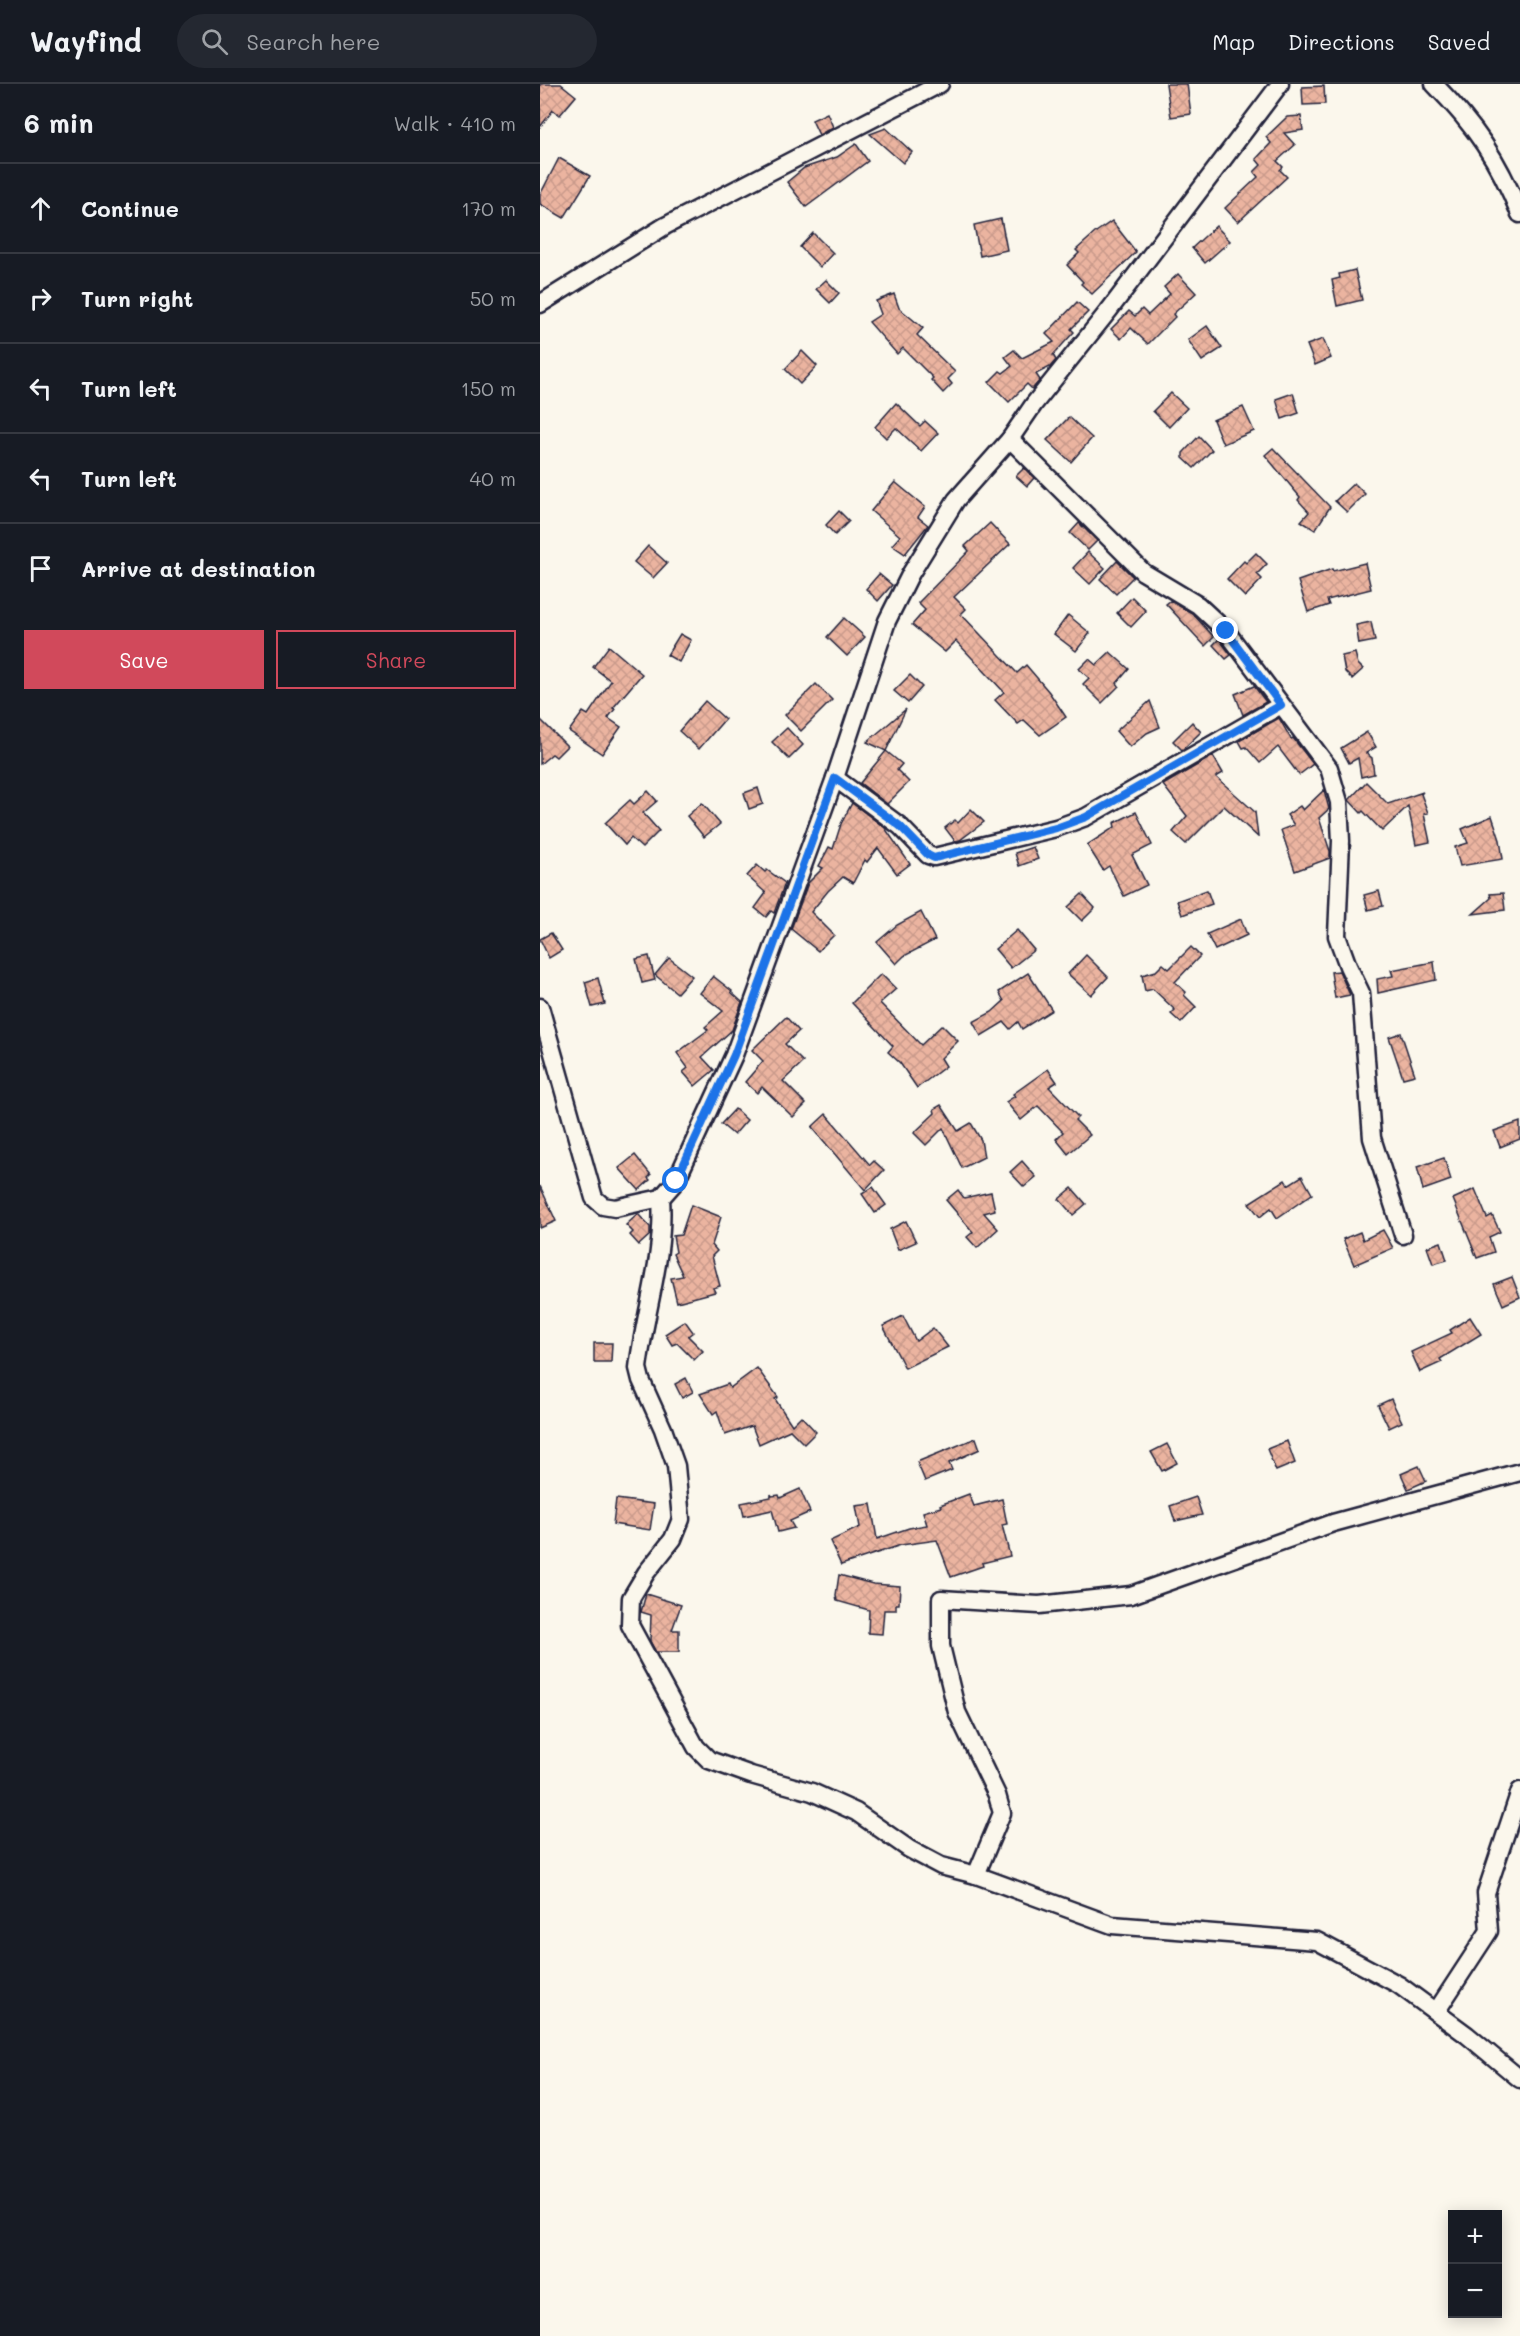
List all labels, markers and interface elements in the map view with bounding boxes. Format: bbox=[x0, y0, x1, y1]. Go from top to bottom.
search box bbox=[177, 14, 597, 68]
text: Wayfind bbox=[30, 23, 141, 59]
icon: search bbox=[198, 25, 231, 58]
text: Search here bbox=[246, 27, 380, 56]
text: Map bbox=[1212, 28, 1255, 55]
text: Directions bbox=[1288, 28, 1395, 55]
text: Saved bbox=[1428, 28, 1490, 55]
text: 6 min bbox=[24, 106, 93, 140]
text: Walk · 410 m bbox=[393, 110, 516, 136]
icon: ahead bbox=[24, 192, 57, 225]
text: Continue bbox=[81, 194, 179, 223]
text: 170 m bbox=[461, 195, 516, 221]
icon: right bbox=[24, 282, 57, 315]
text: Turn right bbox=[81, 284, 193, 313]
text: 50 m bbox=[470, 285, 516, 311]
icon: left bbox=[24, 372, 57, 405]
text: Turn left bbox=[81, 374, 177, 403]
text: 150 m bbox=[461, 375, 516, 401]
icon: left bbox=[24, 462, 57, 495]
text: Turn left bbox=[81, 464, 177, 493]
text: 40 m bbox=[470, 465, 516, 491]
icon: arrive bbox=[24, 552, 57, 585]
text: Arrive at destination bbox=[81, 554, 316, 583]
route end bbox=[1212, 617, 1238, 643]
button: Save bbox=[24, 630, 264, 689]
button: Share bbox=[276, 630, 516, 689]
route start bbox=[662, 1167, 688, 1193]
map controls bbox=[1448, 2210, 1502, 2318]
button: + bbox=[1448, 2210, 1502, 2264]
button: − bbox=[1448, 2264, 1502, 2318]

